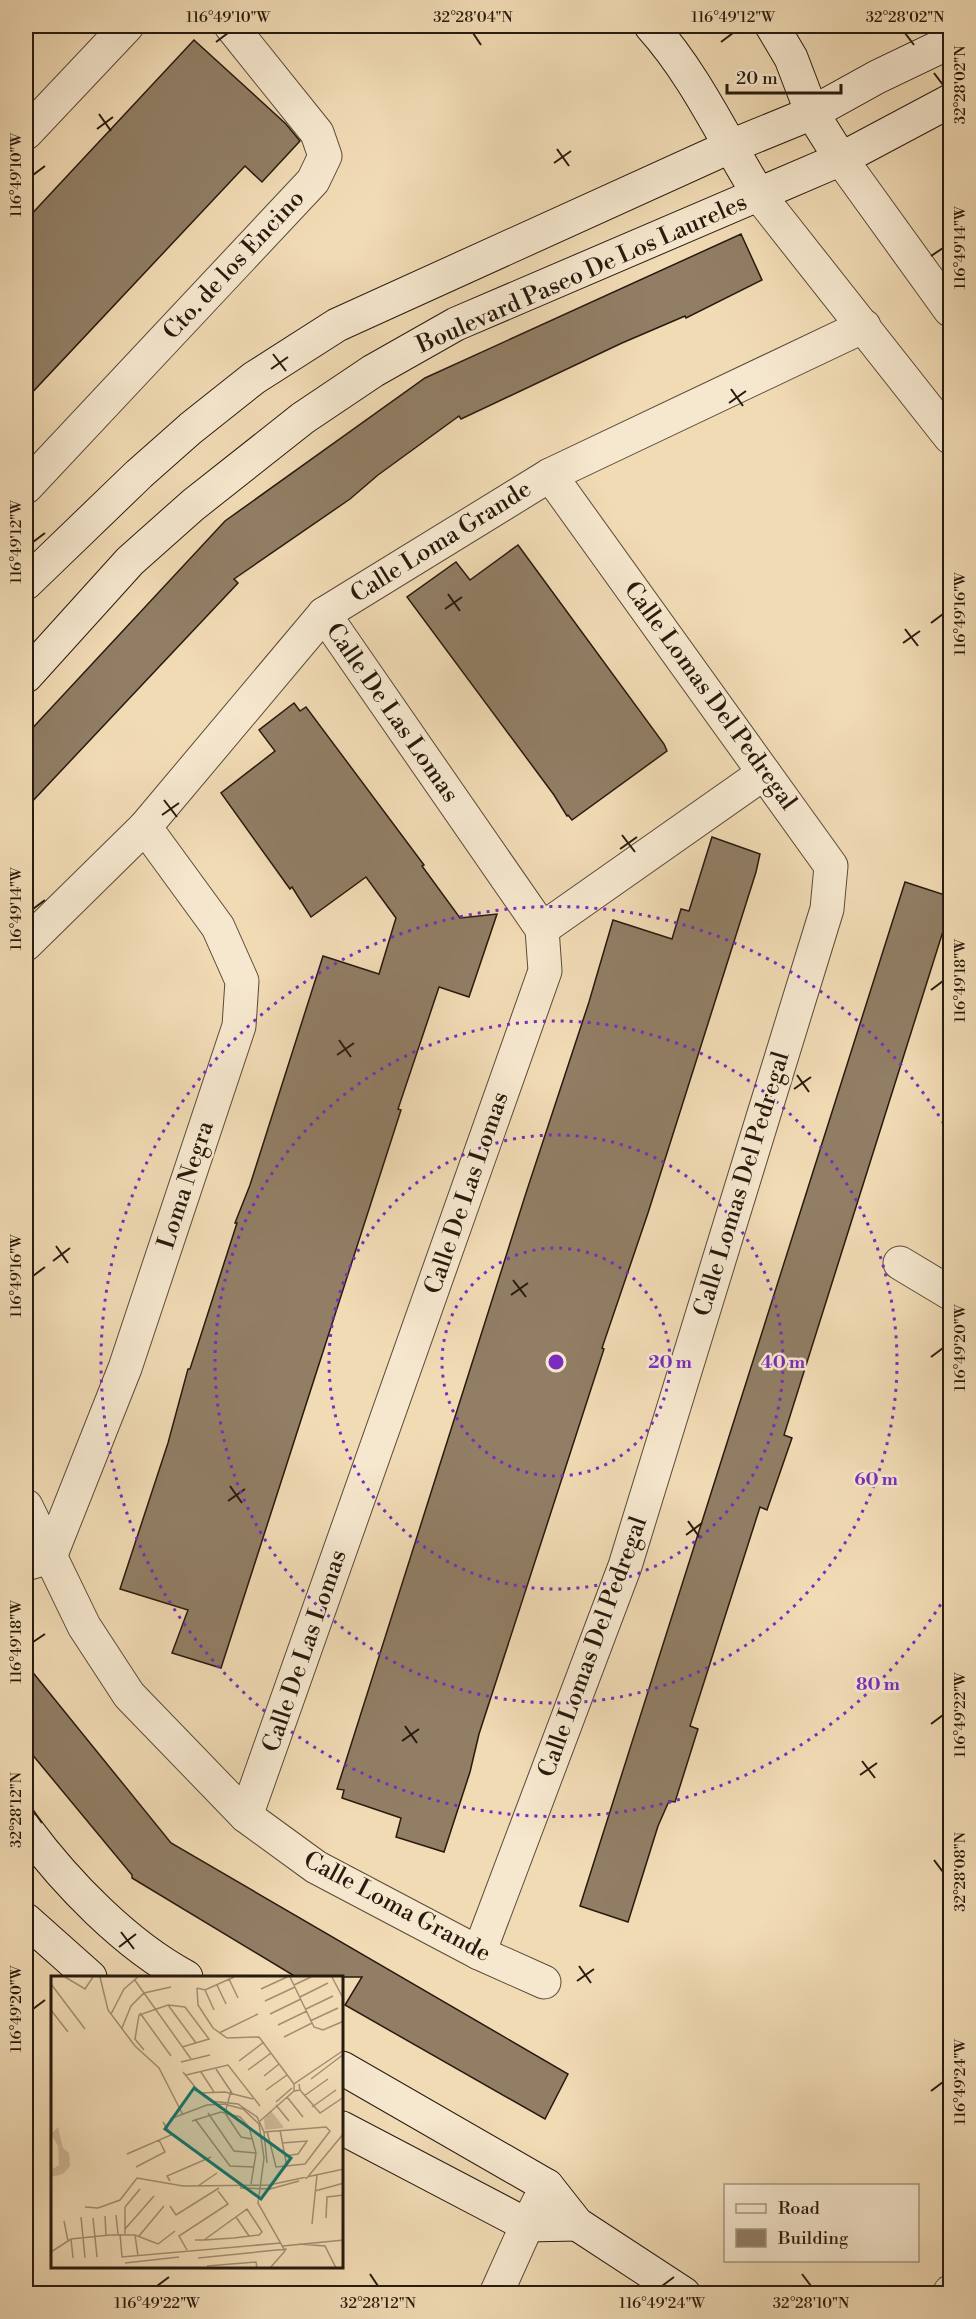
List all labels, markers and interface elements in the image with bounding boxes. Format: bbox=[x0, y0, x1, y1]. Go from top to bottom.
text: 116°49'10"W bbox=[186, 8, 271, 27]
text: 32°28'04"N bbox=[433, 8, 513, 27]
text: 116°49'12"W bbox=[691, 8, 775, 27]
text: 32°28'02"N bbox=[866, 8, 944, 27]
text: 32°28'02"N bbox=[951, 46, 970, 124]
scale bar bbox=[727, 57, 841, 95]
text: 20 m bbox=[736, 67, 778, 90]
text: 116°49'10"W bbox=[7, 132, 26, 217]
street label: Cto. de los Encino bbox=[157, 184, 311, 346]
street label: Boulevard Paseo De Los Laureles bbox=[411, 187, 752, 361]
text: 116°49'14"W bbox=[951, 206, 970, 290]
street label: Calle Loma Grande bbox=[345, 474, 537, 610]
text: 116°49'12"W bbox=[7, 500, 26, 584]
text: 116°49'16"W bbox=[951, 572, 970, 656]
street label: Calle Lomas Del Pedregal bbox=[617, 576, 803, 816]
street label: Calle De Las Lomas bbox=[319, 617, 465, 809]
text: 116°49'14"W bbox=[7, 867, 26, 951]
text: 116°49'18"W bbox=[951, 939, 970, 1023]
street label: Calle Lomas Del Pedregal bbox=[687, 1048, 797, 1320]
street label: Calle De Las Lomas bbox=[418, 1088, 516, 1298]
street label: Loma Negra bbox=[151, 1117, 221, 1253]
text: 116°49'16"W bbox=[7, 1234, 26, 1318]
text: 116°49'20"W bbox=[951, 1304, 970, 1391]
text: 20 m bbox=[648, 1351, 692, 1374]
text: 40 m bbox=[761, 1351, 806, 1374]
centre of rings bbox=[546, 1352, 566, 1372]
text: 60 m bbox=[854, 1468, 898, 1491]
street label: Calle Lomas Del Pedregal bbox=[532, 1513, 654, 1781]
street label: Calle De Las Lomas bbox=[256, 1546, 354, 1756]
text: 116°49'18"W bbox=[7, 1600, 26, 1684]
text: 116°49'22"W bbox=[951, 1672, 970, 1758]
text: 80 m bbox=[856, 1673, 901, 1696]
text: 32°28'12"N bbox=[7, 1772, 26, 1848]
text: 32°28'08"N bbox=[951, 1832, 970, 1912]
street label: Calle Loma Grande bbox=[298, 1845, 496, 1969]
text: 116°49'20"W bbox=[7, 1965, 26, 2052]
inset map bbox=[51, 1976, 344, 2268]
text: 116°49'24"W bbox=[951, 2039, 970, 2125]
legend bbox=[724, 2184, 919, 2262]
text: Road bbox=[778, 2197, 821, 2220]
text: Building bbox=[777, 2227, 849, 2250]
text: 116°49'22"W bbox=[114, 2294, 200, 2313]
text: 32°28'12"N bbox=[340, 2294, 416, 2313]
text: 116°49'24"W bbox=[619, 2294, 705, 2313]
text: 32°28'10"N bbox=[773, 2294, 849, 2313]

